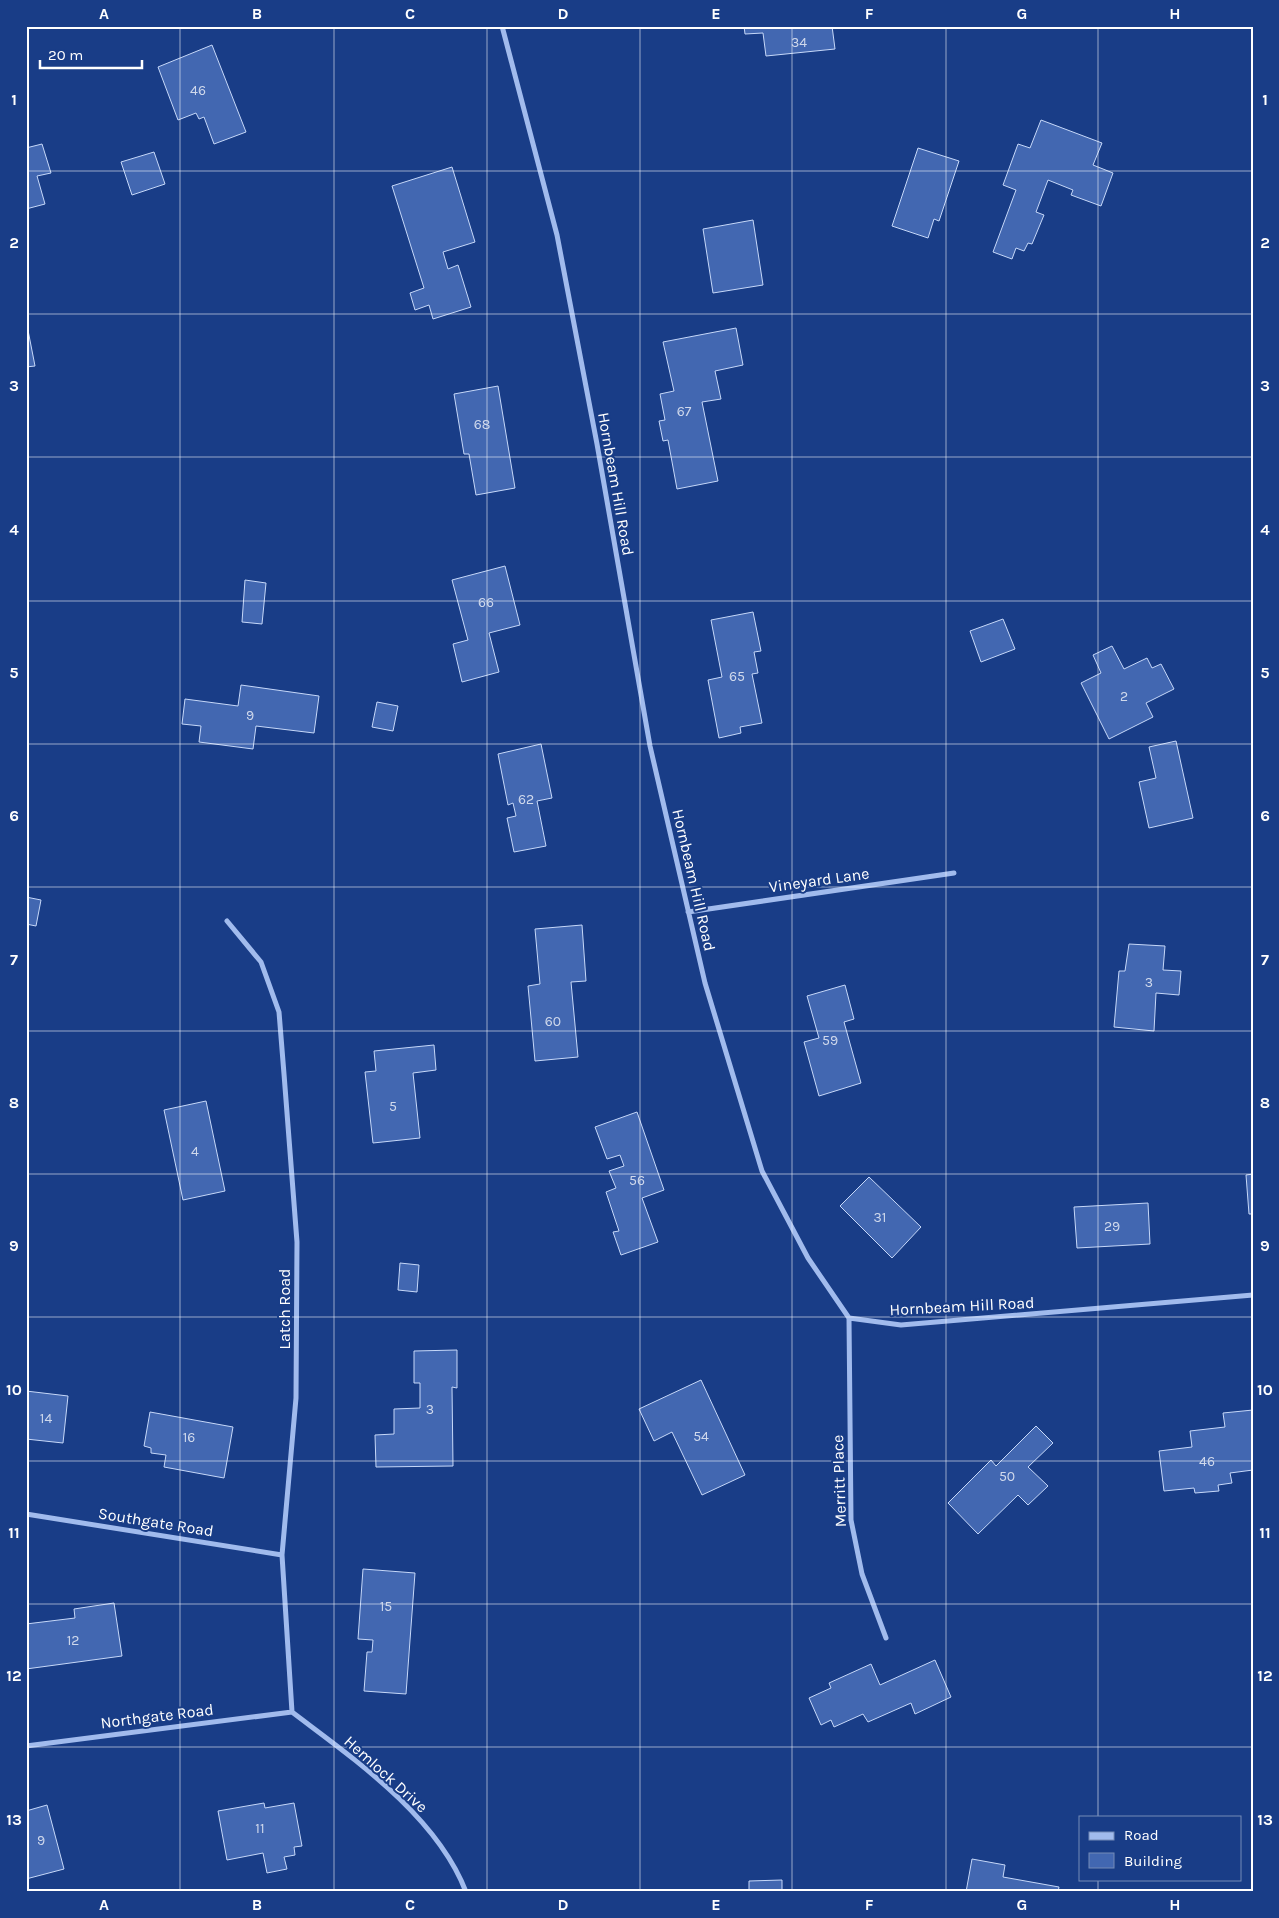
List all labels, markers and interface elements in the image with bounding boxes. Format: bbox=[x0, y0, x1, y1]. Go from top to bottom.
text: A bbox=[99, 4, 109, 23]
text: B bbox=[252, 4, 262, 23]
text: C bbox=[405, 4, 415, 23]
text: D bbox=[558, 4, 569, 23]
text: E bbox=[711, 4, 721, 23]
text: F bbox=[865, 4, 874, 23]
text: G bbox=[1017, 4, 1027, 23]
text: H bbox=[1169, 4, 1181, 23]
house number: 34 bbox=[791, 34, 807, 51]
scale bar bbox=[40, 38, 142, 70]
text: 20 m bbox=[48, 46, 83, 64]
house number: 46 bbox=[190, 82, 206, 99]
text: 1 bbox=[11, 90, 17, 109]
text: 1 bbox=[1262, 90, 1268, 109]
text: 2 bbox=[9, 233, 19, 252]
text: 2 bbox=[1260, 233, 1270, 252]
text: 3 bbox=[9, 376, 19, 395]
text: 3 bbox=[1260, 376, 1270, 395]
house number: 67 bbox=[677, 403, 692, 420]
street label: Hornbeam Hill Road bbox=[594, 411, 638, 557]
house number: 68 bbox=[474, 416, 490, 433]
text: 4 bbox=[9, 520, 19, 539]
text: 4 bbox=[1260, 520, 1270, 539]
house number: 66 bbox=[478, 594, 494, 611]
text: 5 bbox=[9, 663, 19, 682]
text: 5 bbox=[1260, 663, 1270, 682]
house number: 65 bbox=[729, 668, 745, 685]
house number: 2 bbox=[1120, 688, 1128, 705]
house number: 9 bbox=[246, 707, 254, 724]
house number: 62 bbox=[518, 791, 534, 808]
text: 6 bbox=[9, 806, 19, 825]
text: 6 bbox=[1260, 806, 1270, 825]
street label: Hornbeam Hill Road bbox=[668, 807, 720, 953]
street label: Vineyard Lane bbox=[768, 864, 870, 896]
text: 7 bbox=[10, 950, 18, 969]
text: 7 bbox=[1261, 950, 1269, 969]
house number: 3 bbox=[1145, 974, 1153, 991]
house number: 60 bbox=[545, 1013, 561, 1030]
house number: 59 bbox=[822, 1032, 838, 1049]
text: 8 bbox=[9, 1093, 19, 1112]
text: 8 bbox=[1260, 1093, 1270, 1112]
house number: 5 bbox=[389, 1098, 397, 1115]
house number: 4 bbox=[191, 1143, 199, 1160]
house number: 56 bbox=[629, 1172, 645, 1189]
house number: 31 bbox=[874, 1209, 886, 1226]
house number: 29 bbox=[1104, 1218, 1120, 1235]
text: 9 bbox=[9, 1236, 19, 1255]
text: 9 bbox=[1260, 1236, 1270, 1255]
street label: Latch Road bbox=[275, 1269, 294, 1349]
street label: Hornbeam Hill Road bbox=[889, 1293, 1035, 1319]
text: 10 bbox=[6, 1380, 22, 1399]
text: 10 bbox=[1257, 1380, 1273, 1399]
house number: 3 bbox=[426, 1401, 434, 1418]
house number: 14 bbox=[40, 1410, 52, 1427]
house number: 54 bbox=[693, 1428, 709, 1445]
house number: 16 bbox=[183, 1429, 195, 1446]
street label: Merritt Place bbox=[828, 1434, 850, 1528]
house number: 46 bbox=[1199, 1453, 1215, 1470]
house number: 50 bbox=[999, 1468, 1015, 1485]
street label: Southgate Road bbox=[97, 1504, 215, 1540]
text: 11 bbox=[8, 1523, 20, 1542]
text: 11 bbox=[1259, 1523, 1271, 1542]
house number: 15 bbox=[380, 1598, 392, 1615]
house number: 12 bbox=[67, 1632, 79, 1649]
text: 12 bbox=[6, 1666, 22, 1685]
text: 12 bbox=[1257, 1666, 1273, 1685]
street label: Northgate Road bbox=[99, 1700, 215, 1732]
street label: Hemlock Drive bbox=[340, 1732, 432, 1816]
text: 13 bbox=[6, 1810, 22, 1829]
text: 13 bbox=[1257, 1810, 1273, 1829]
legend bbox=[1079, 1816, 1242, 1880]
house number: 11 bbox=[255, 1820, 265, 1837]
text: Road bbox=[1124, 1826, 1159, 1844]
house number: 9 bbox=[37, 1832, 45, 1849]
text: Building bbox=[1124, 1852, 1182, 1870]
text: A bbox=[99, 1895, 109, 1914]
text: B bbox=[252, 1895, 262, 1914]
text: C bbox=[405, 1895, 415, 1914]
text: D bbox=[558, 1895, 569, 1914]
text: E bbox=[711, 1895, 721, 1914]
text: F bbox=[865, 1895, 874, 1914]
text: G bbox=[1017, 1895, 1027, 1914]
text: H bbox=[1169, 1895, 1181, 1914]

